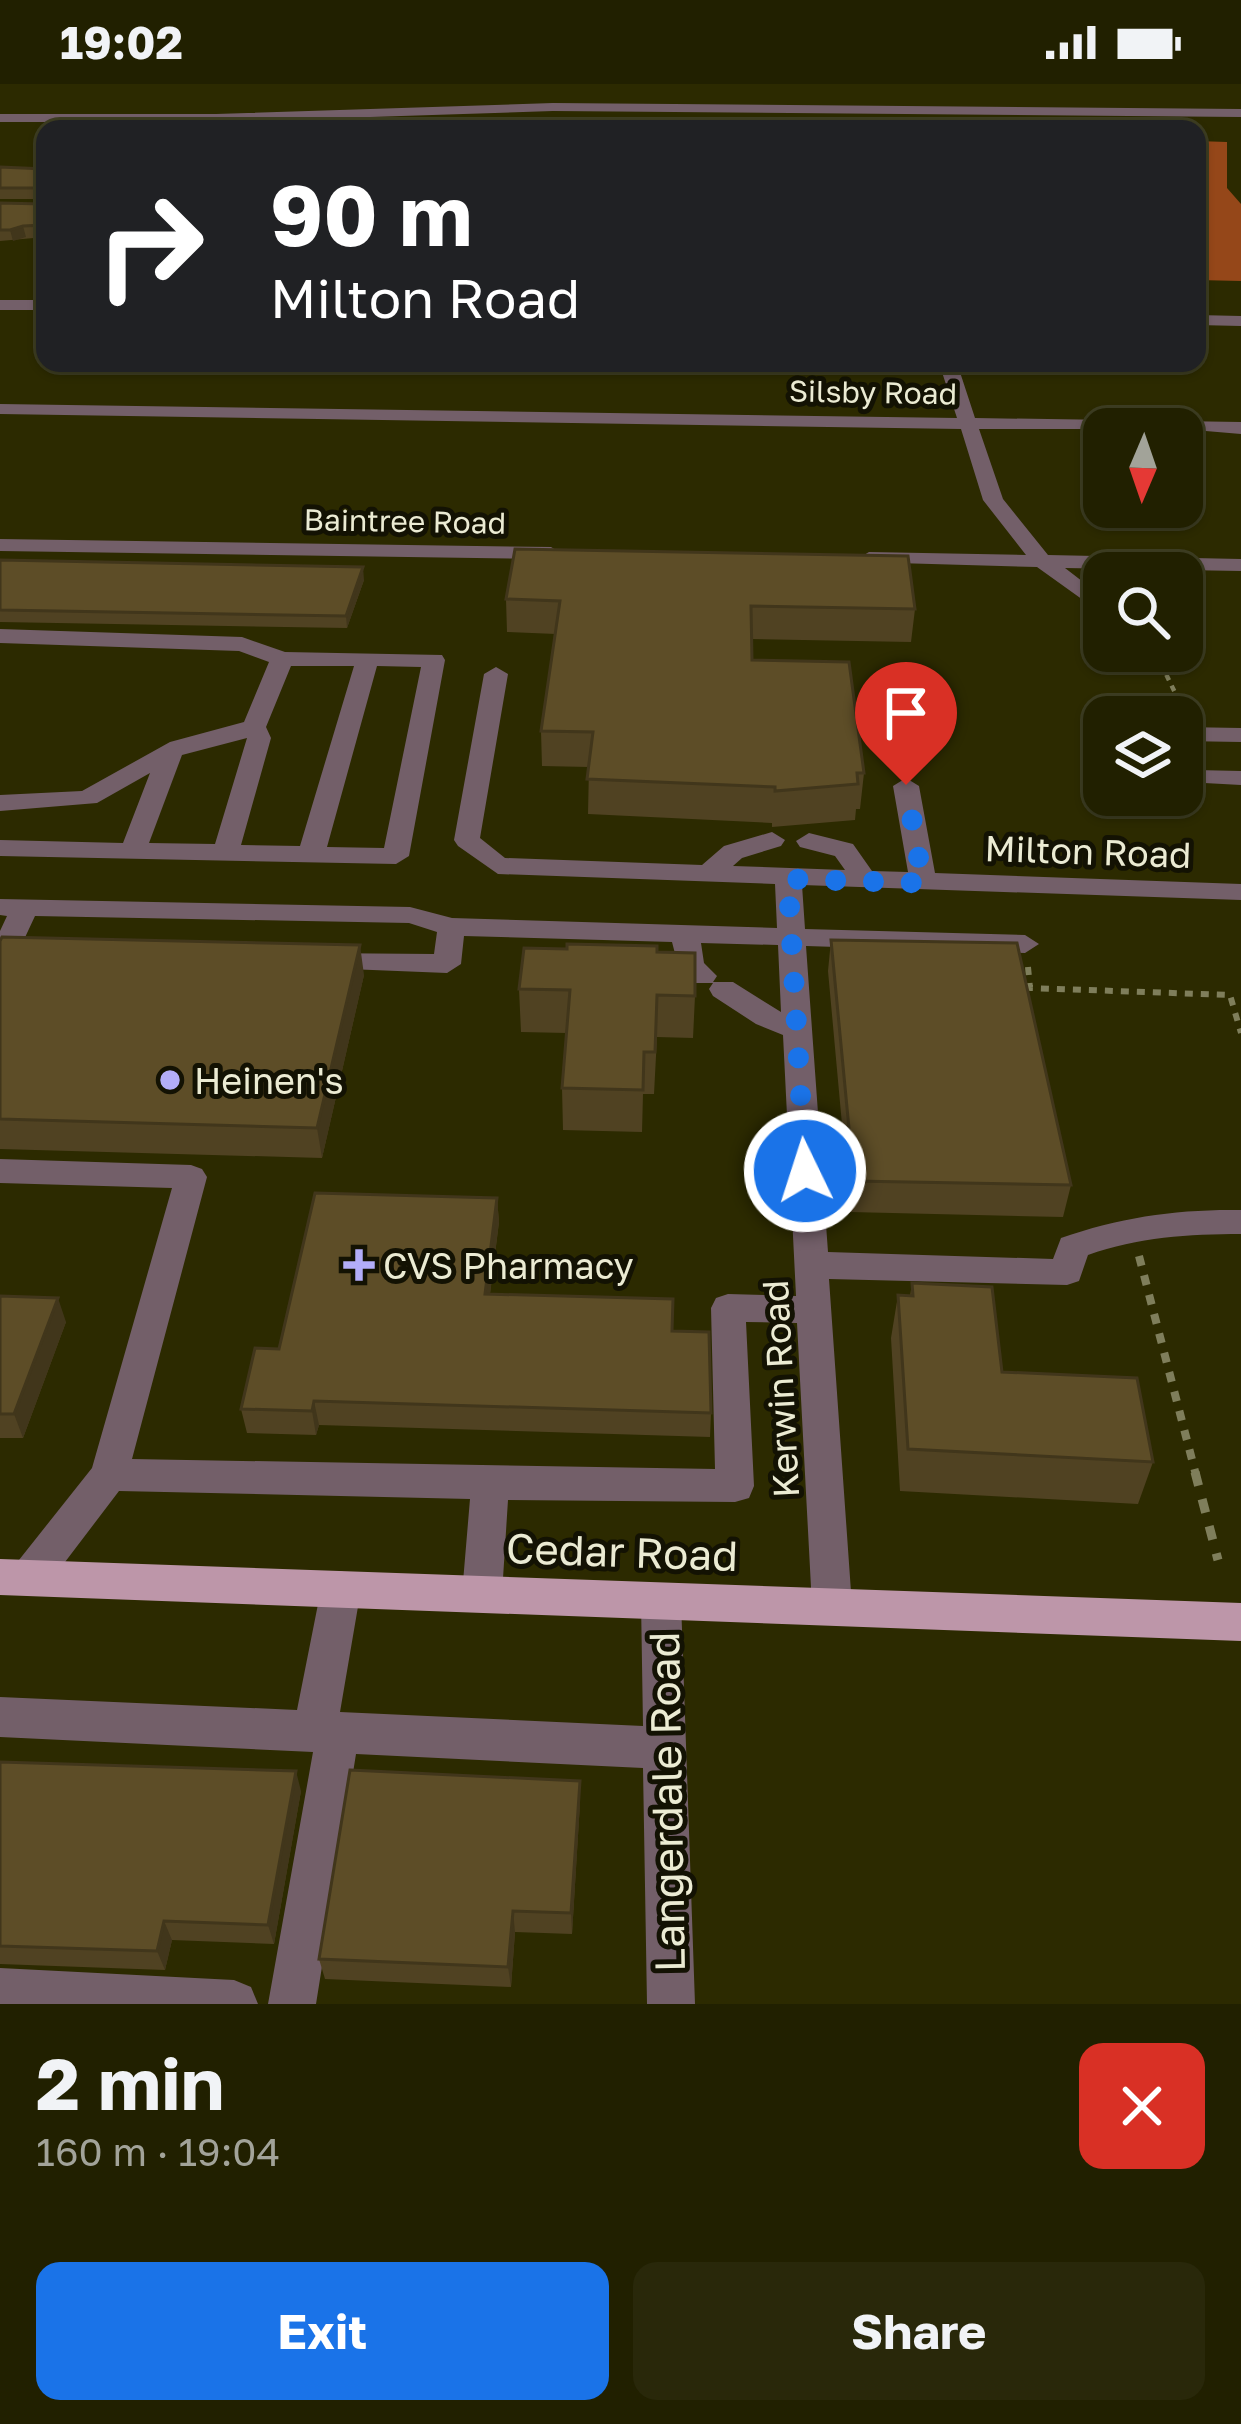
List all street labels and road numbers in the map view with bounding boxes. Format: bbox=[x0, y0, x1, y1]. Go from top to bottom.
street label: Silsby Road bbox=[789, 373, 957, 411]
street label: Baintree Road bbox=[303, 501, 507, 541]
street label: Milton Road bbox=[984, 826, 1192, 876]
street label: Kerwin Road bbox=[753, 1279, 807, 1499]
street label: Cedar Road bbox=[505, 1522, 739, 1580]
street label: Langerdale Road bbox=[638, 1631, 694, 1973]

